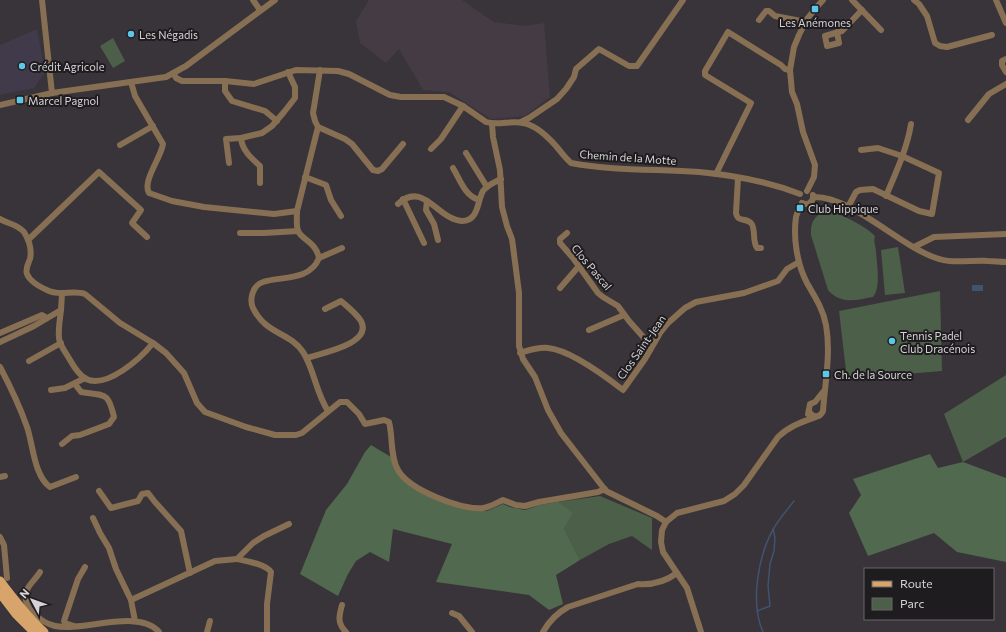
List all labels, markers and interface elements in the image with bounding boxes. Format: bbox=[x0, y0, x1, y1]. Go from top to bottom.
marker: Les Anémones bbox=[810, 4, 820, 14]
place label: Les Anémones bbox=[779, 16, 851, 29]
place label: Les Négadis bbox=[139, 28, 198, 41]
marker: Les Négadis bbox=[126, 29, 136, 39]
place label: Crédit Agricole bbox=[30, 60, 105, 73]
marker: Crédit Agricole bbox=[17, 61, 27, 71]
place label: Marcel Pagnol bbox=[28, 94, 99, 107]
marker: Marcel Pagnol bbox=[15, 95, 25, 105]
street label: Chemin de la Motte bbox=[579, 147, 677, 167]
place label: Club Hippique bbox=[808, 202, 879, 215]
marker: Club Hippique bbox=[795, 203, 805, 213]
street label: Clos Pascal bbox=[569, 242, 615, 292]
street label: Clos Saint-Jean bbox=[614, 312, 669, 382]
place label: Tennis Padel Club Dracénois bbox=[900, 329, 975, 355]
marker: Tennis Padel Club Dracénois bbox=[887, 336, 897, 346]
place label: Ch. de la Source bbox=[834, 368, 912, 381]
marker: Ch. de la Source bbox=[821, 369, 831, 379]
legend bbox=[864, 568, 994, 620]
text: Route bbox=[900, 576, 933, 590]
north arrow bbox=[12, 580, 52, 620]
text: N bbox=[16, 586, 32, 600]
text: Parc bbox=[900, 596, 924, 610]

